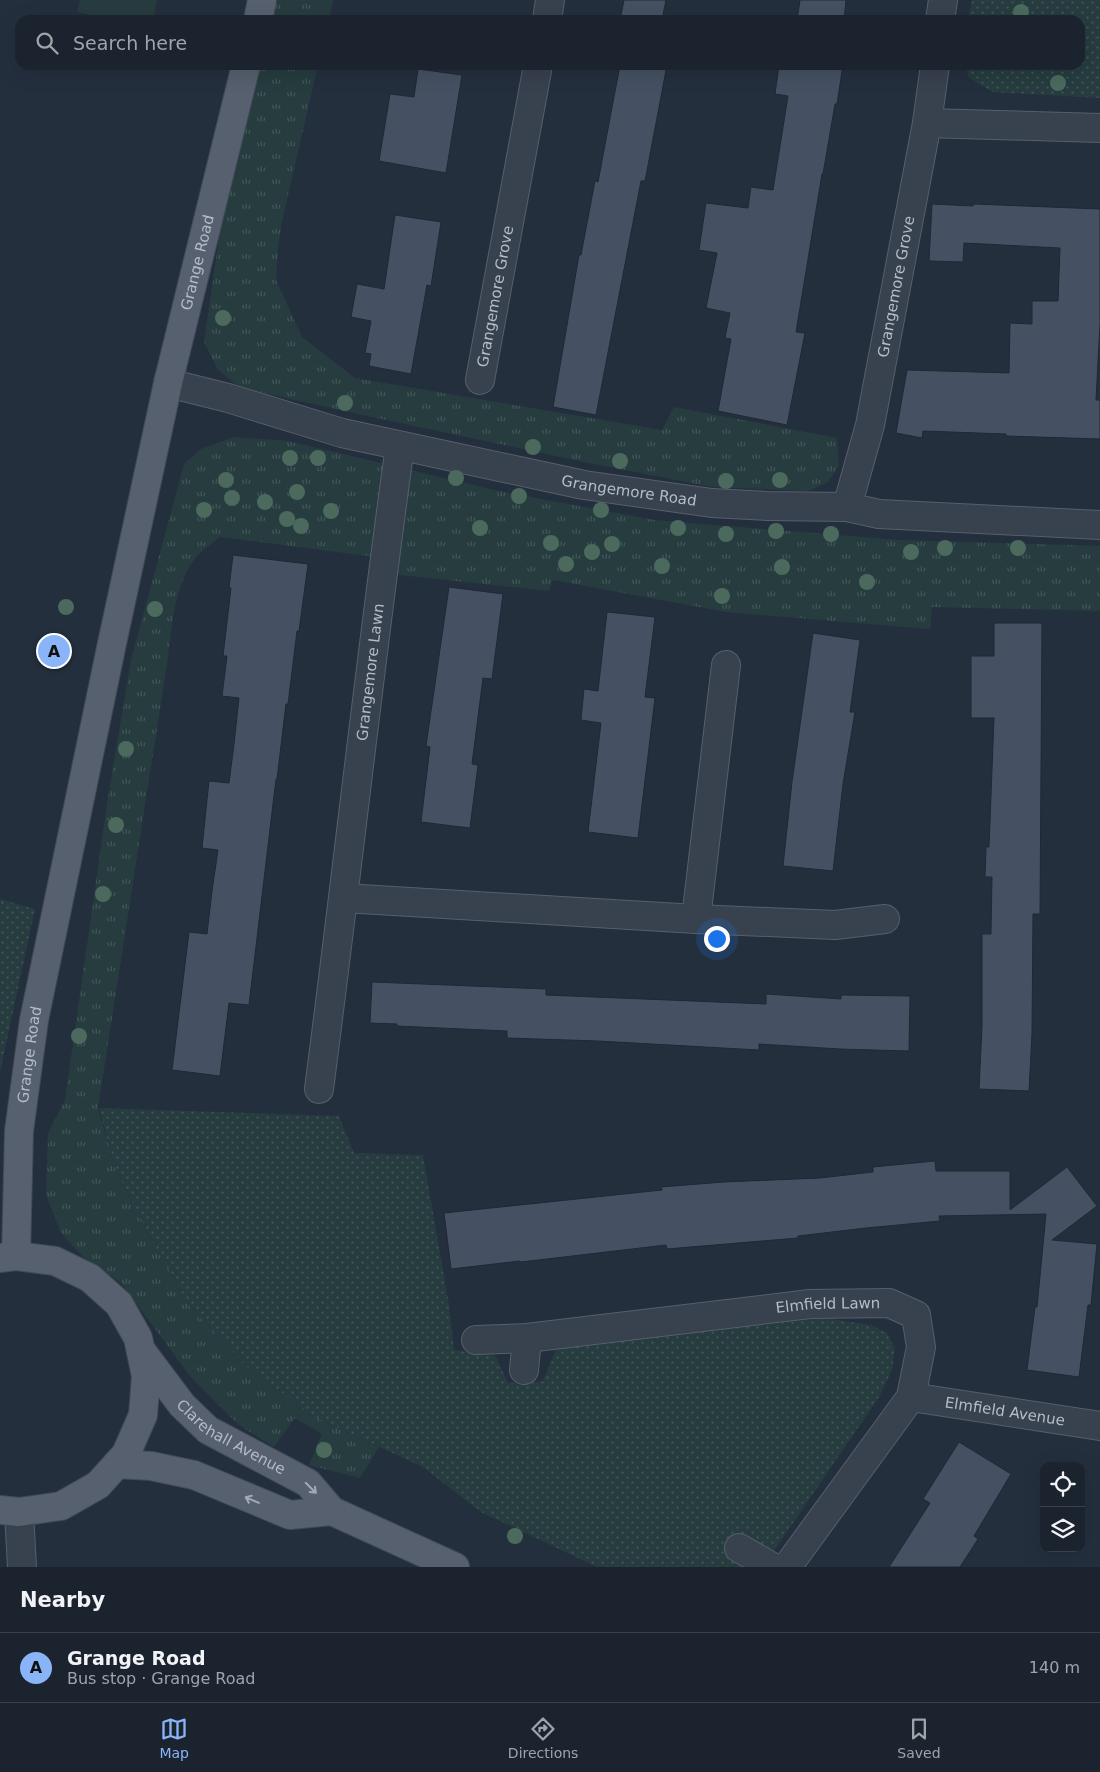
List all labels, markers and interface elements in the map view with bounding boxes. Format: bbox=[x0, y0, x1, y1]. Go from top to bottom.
search box bbox=[15, 15, 1085, 70]
icon: search bbox=[33, 29, 61, 57]
text: Search here bbox=[73, 32, 187, 54]
street label: Grange Road bbox=[177, 213, 218, 312]
street label: Grangemore Grove bbox=[874, 214, 918, 359]
street label: Grangemore Grove bbox=[474, 224, 517, 369]
street label: Grangemore Road bbox=[560, 471, 698, 510]
street label: Grangemore Lawn bbox=[353, 602, 388, 742]
pin: A bbox=[38, 632, 70, 670]
your location bbox=[704, 926, 730, 952]
street label: Grange Road bbox=[14, 1005, 46, 1104]
street label: Elmfield Lawn bbox=[775, 1294, 880, 1317]
street label: Elmfield Avenue bbox=[944, 1393, 1066, 1429]
street label: Clarehall Avenue bbox=[173, 1396, 288, 1478]
map controls bbox=[1040, 1462, 1085, 1552]
button: locate bbox=[1040, 1462, 1085, 1507]
one-way arrow bbox=[305, 1482, 317, 1494]
one-way arrow bbox=[245, 1494, 260, 1504]
button: layers bbox=[1040, 1507, 1085, 1552]
text: Nearby bbox=[20, 1588, 105, 1612]
text: Grange Road bbox=[67, 1647, 206, 1669]
text: A bbox=[30, 1658, 42, 1677]
text: 140 m bbox=[1029, 1658, 1080, 1677]
text: Bus stop · Grange Road bbox=[67, 1669, 256, 1688]
tab: Map bbox=[159, 1715, 189, 1761]
tab: Directions bbox=[508, 1715, 578, 1761]
tab: Saved bbox=[897, 1715, 941, 1761]

